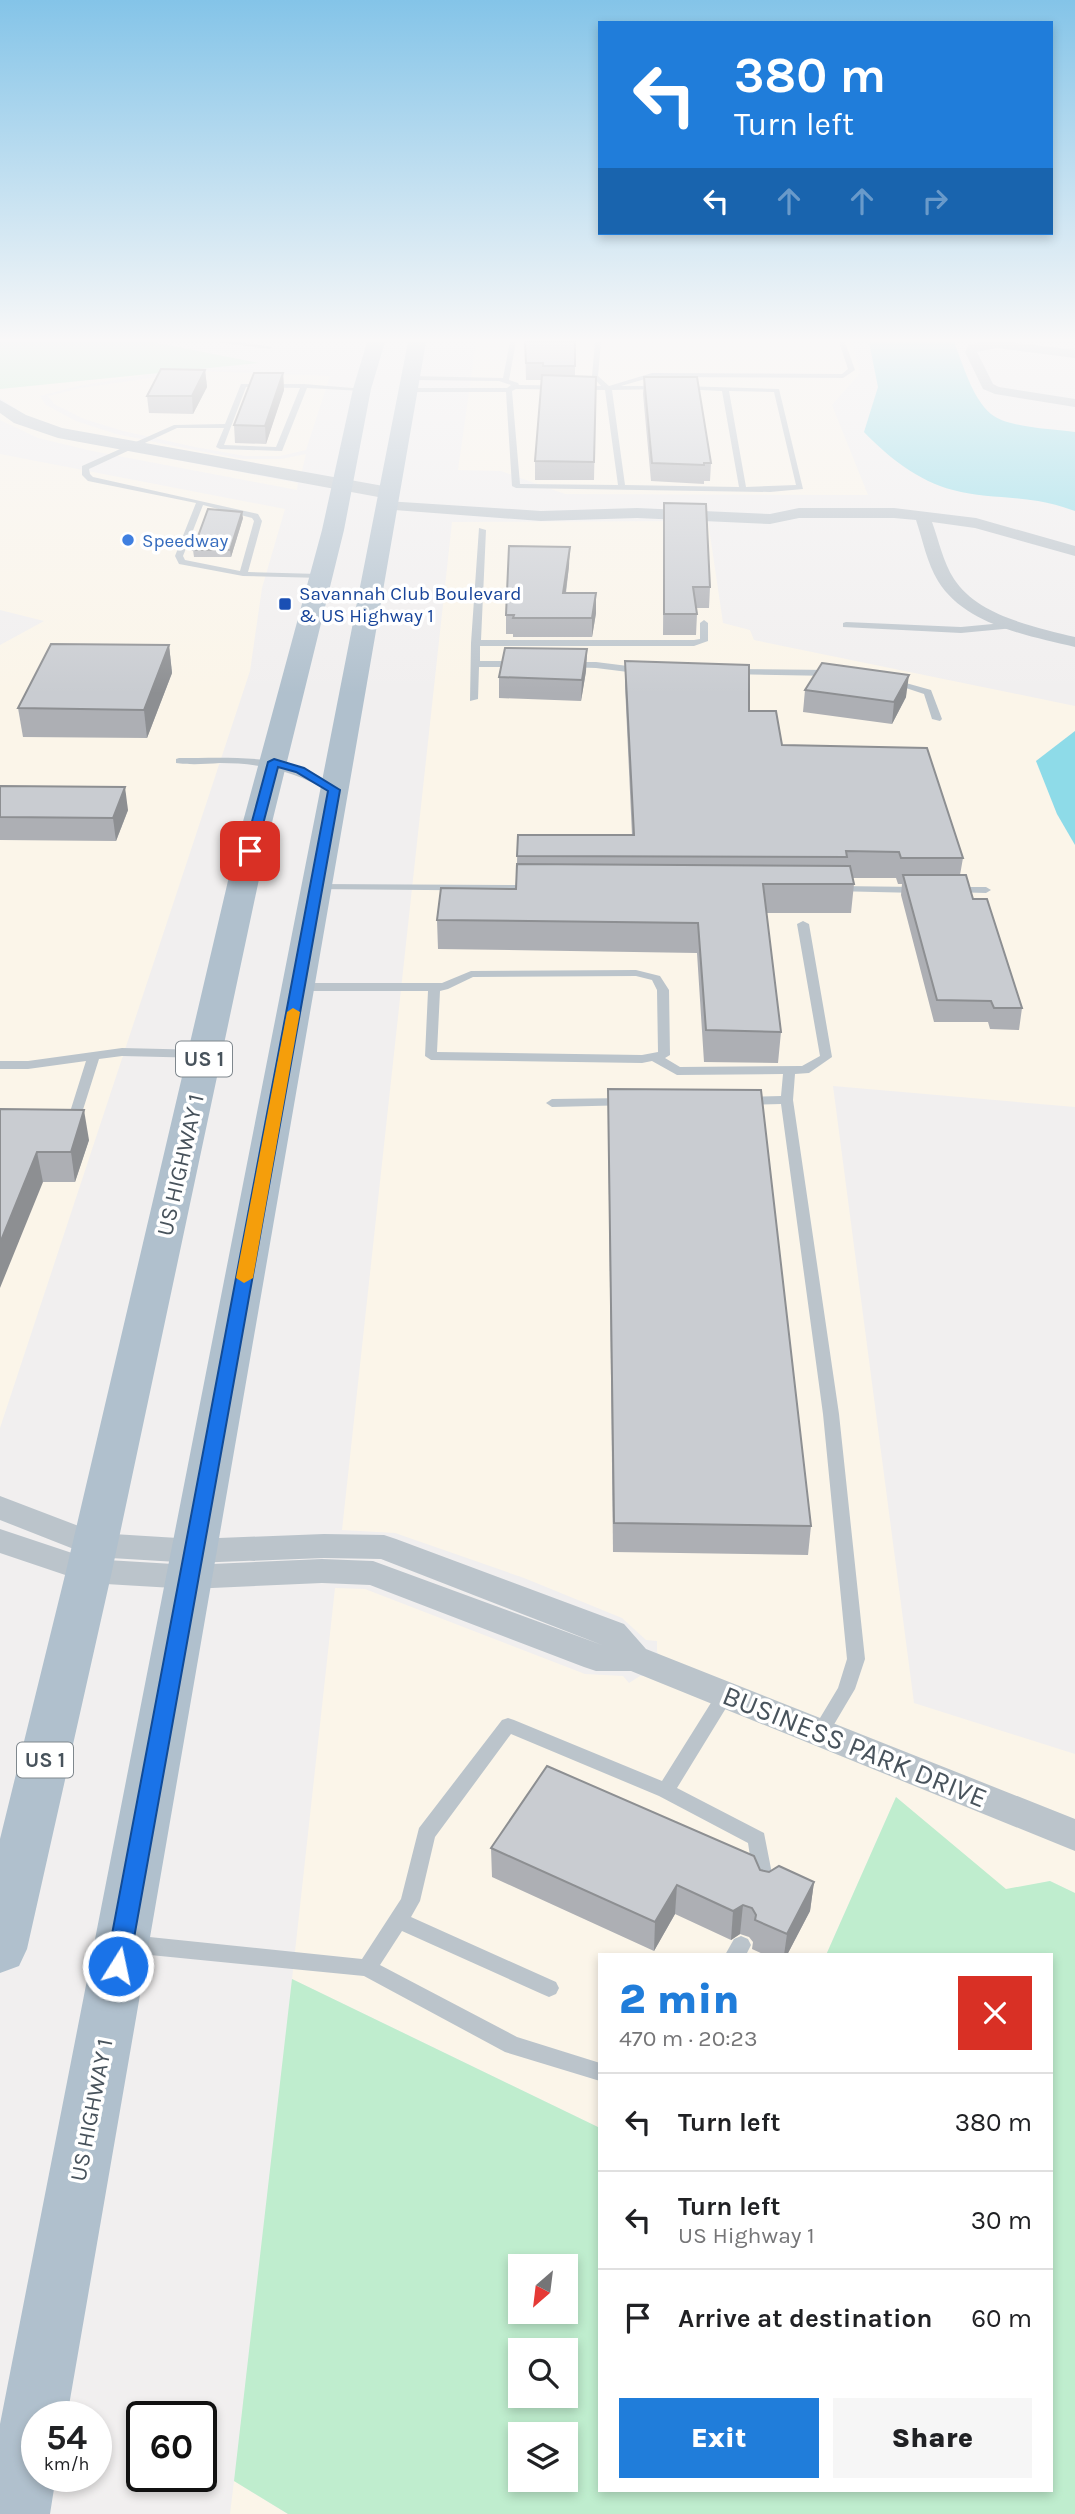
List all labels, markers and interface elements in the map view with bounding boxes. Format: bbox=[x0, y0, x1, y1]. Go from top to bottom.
text: 380 m bbox=[734, 47, 886, 104]
icon: left bbox=[619, 49, 710, 140]
text: Turn left bbox=[734, 106, 854, 143]
icon: left bbox=[697, 182, 735, 220]
icon: ahead bbox=[770, 182, 808, 220]
icon: ahead bbox=[843, 182, 881, 220]
icon: right bbox=[916, 182, 954, 220]
place label: Speedway bbox=[142, 530, 229, 552]
marker: Speedway bbox=[120, 532, 136, 548]
place label: Savannah Club Boulevard & US Highway 1 bbox=[299, 583, 521, 627]
marker: Savannah Club Boulevard & US Highway 1 bbox=[277, 596, 293, 612]
pin bbox=[220, 821, 280, 881]
icon: arrive bbox=[231, 832, 269, 870]
road number: US 1 bbox=[176, 1042, 232, 1076]
street label: US HIGHWAY 1 bbox=[151, 1092, 210, 1239]
street label: BUSINESS PARK DRIVE bbox=[718, 1678, 992, 1815]
road number: US 1 bbox=[17, 1742, 73, 1778]
position arrow bbox=[81, 1929, 155, 2003]
text: 2 min bbox=[619, 1974, 739, 2024]
button: close bbox=[958, 1976, 1032, 2050]
text: 470 m · 20:23 bbox=[619, 2025, 758, 2052]
street label: US HIGHWAY 1 bbox=[64, 2037, 119, 2184]
icon: left bbox=[619, 2103, 657, 2141]
text: Turn left bbox=[678, 2107, 780, 2138]
text: 380 m bbox=[955, 2107, 1032, 2138]
text: Turn left bbox=[678, 2191, 780, 2222]
icon: left bbox=[619, 2201, 657, 2239]
text: 30 m bbox=[971, 2205, 1032, 2236]
text: US Highway 1 bbox=[678, 2222, 815, 2249]
north arrow bbox=[508, 2254, 578, 2324]
map controls bbox=[508, 2254, 578, 2492]
icon: arrive bbox=[619, 2299, 657, 2337]
text: Arrive at destination bbox=[678, 2303, 932, 2334]
text: 60 m bbox=[971, 2303, 1032, 2334]
button: search bbox=[508, 2338, 578, 2408]
button: Exit bbox=[619, 2398, 819, 2478]
button: Share bbox=[833, 2398, 1032, 2478]
speed limit sign: 60 bbox=[126, 2401, 217, 2492]
text: 54 bbox=[46, 2417, 87, 2458]
button: layers bbox=[508, 2422, 578, 2492]
text: km/h bbox=[44, 2453, 89, 2475]

